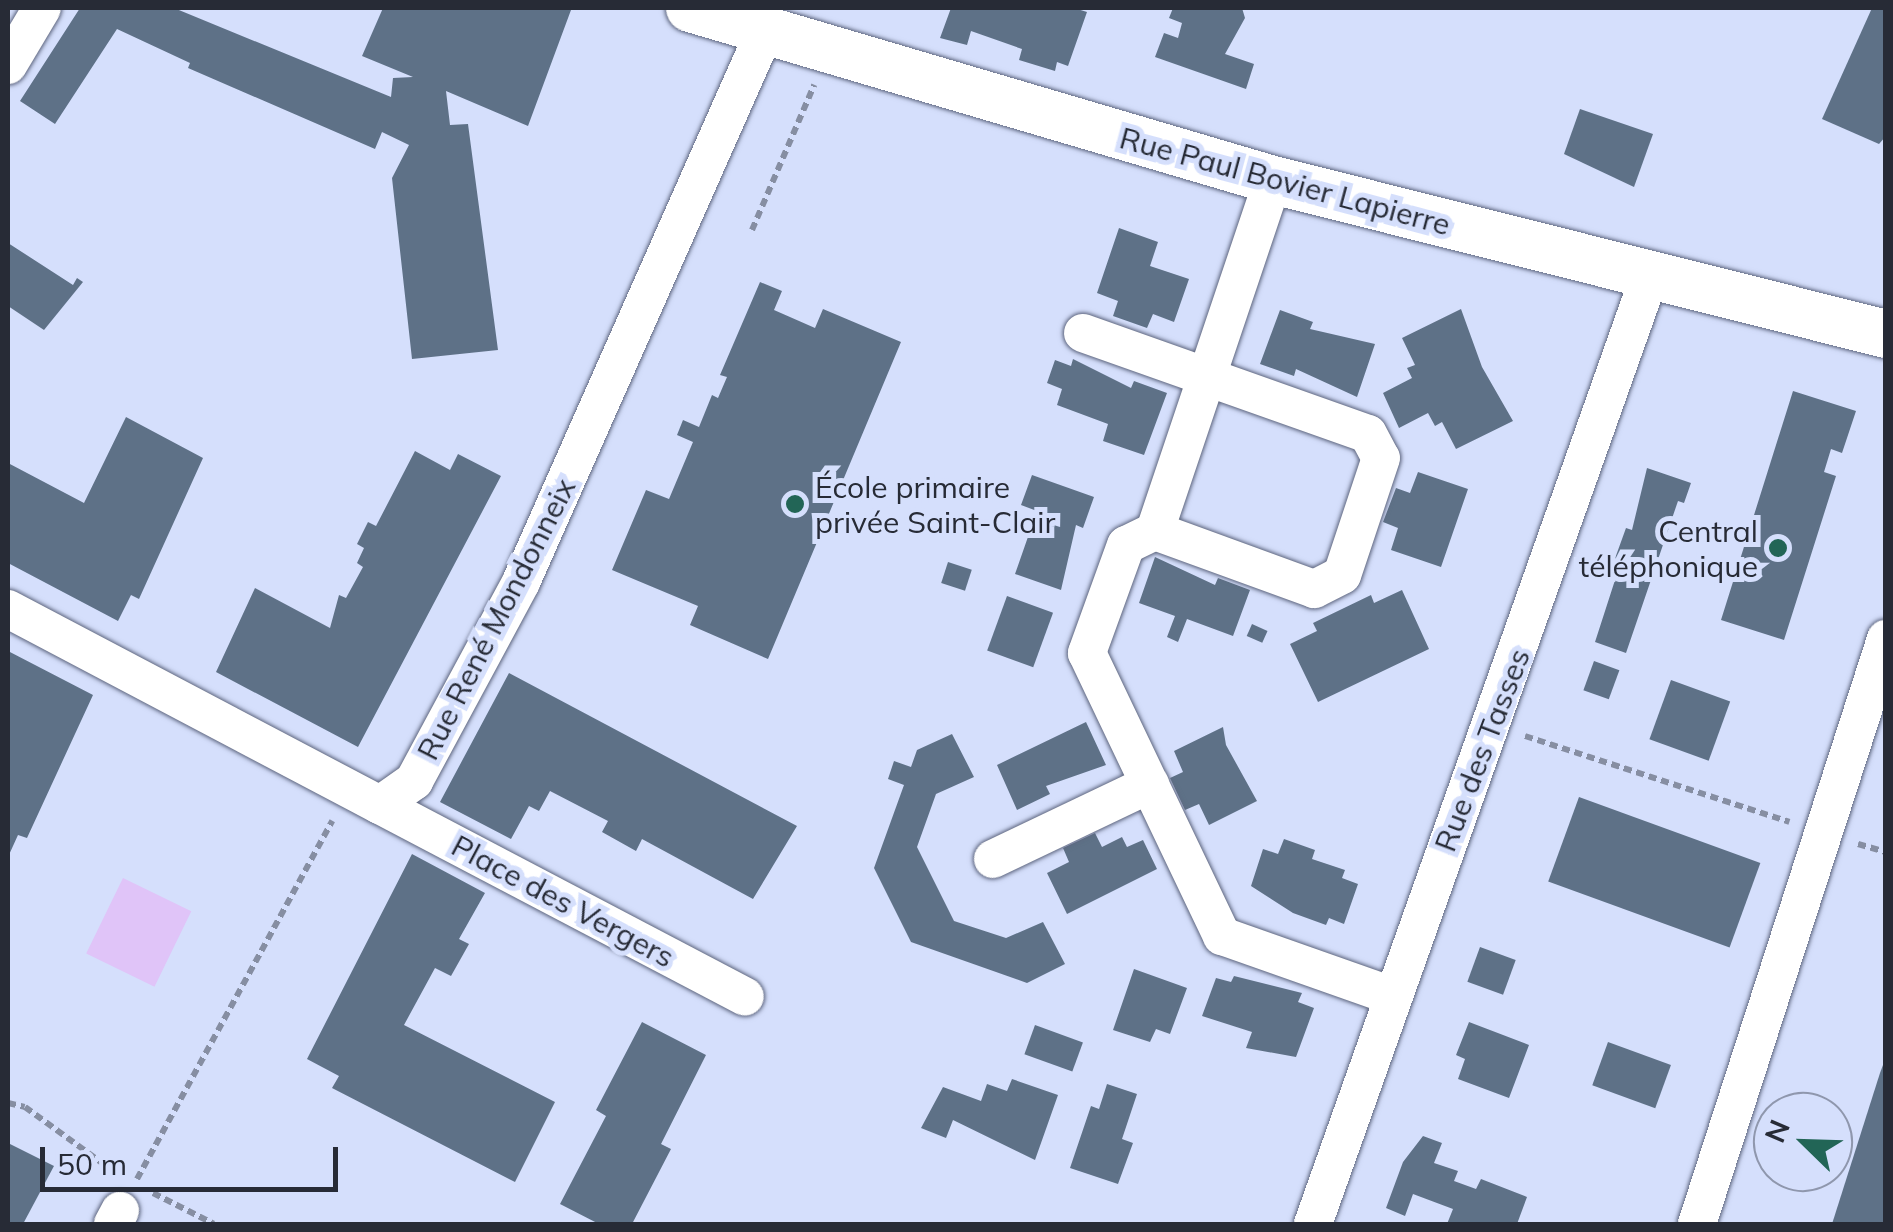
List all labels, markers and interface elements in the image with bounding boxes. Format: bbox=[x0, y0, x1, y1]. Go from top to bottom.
street label: Rue Paul Bovier Lapierre bbox=[1116, 120, 1454, 242]
place label: École primaire privée Saint-Clair bbox=[815, 469, 1055, 540]
street label: Rue René Mondonneix bbox=[409, 472, 583, 766]
marker: École primaire privée Saint-Clair bbox=[784, 493, 806, 515]
place label: Central téléphonique bbox=[1579, 513, 1758, 584]
marker: Central téléphonique bbox=[1767, 537, 1789, 559]
street label: Rue des Tasses bbox=[1427, 644, 1537, 856]
street label: Place des Vergers bbox=[446, 827, 680, 975]
north arrow bbox=[1753, 1092, 1853, 1192]
text: N bbox=[1757, 1114, 1797, 1147]
scale bar bbox=[45, 1127, 342, 1189]
text: 50 m bbox=[57, 1145, 127, 1183]

